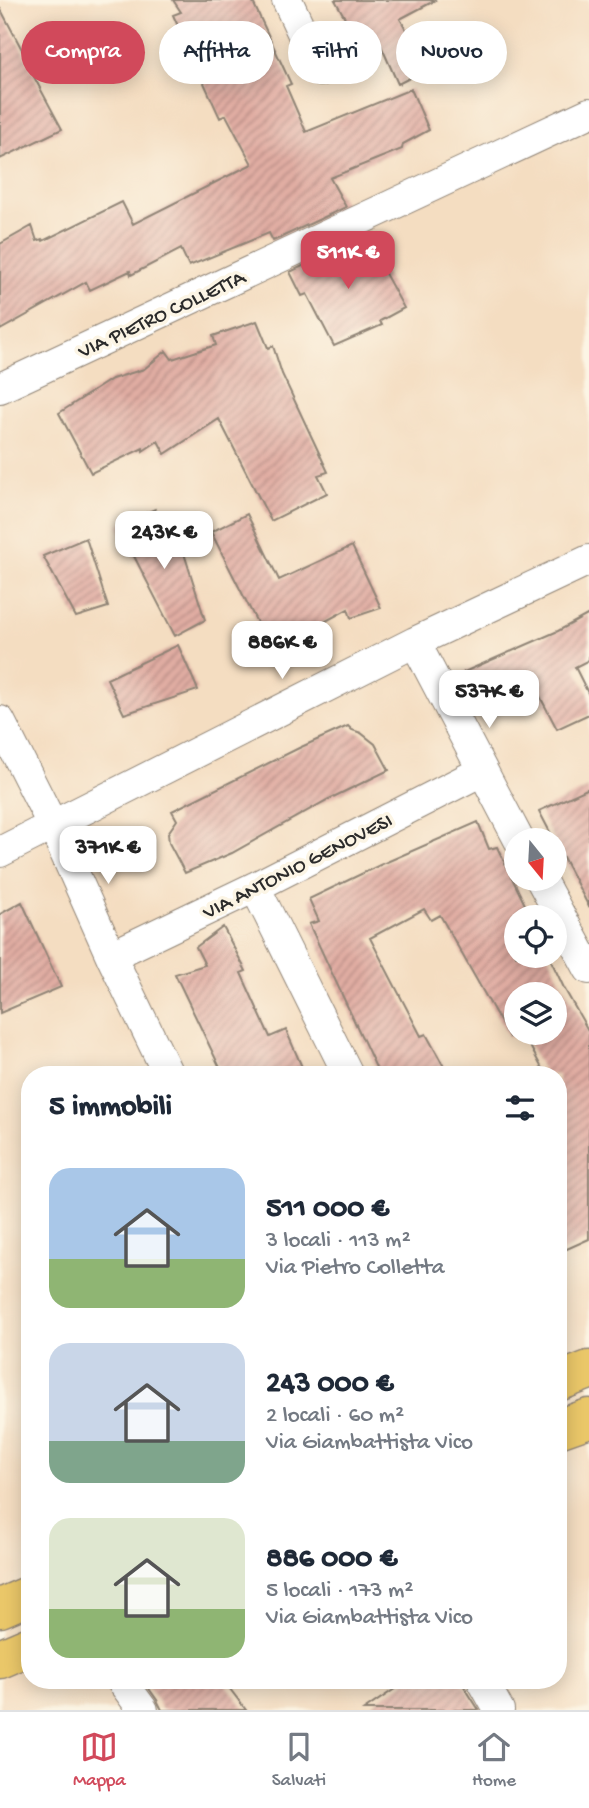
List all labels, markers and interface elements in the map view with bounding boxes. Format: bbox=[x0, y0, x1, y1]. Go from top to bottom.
chip: Compra bbox=[21, 21, 145, 84]
chip: Affitta bbox=[159, 21, 274, 84]
chip: Filtri bbox=[288, 21, 382, 84]
chip: Nuovo bbox=[396, 21, 507, 84]
pin: 511K € bbox=[291, 232, 405, 291]
text: 511K € bbox=[317, 240, 379, 267]
street label: VIA PIETRO COLLETTA bbox=[74, 266, 251, 366]
pin: 243K € bbox=[107, 512, 221, 571]
text: 243K € bbox=[131, 520, 197, 547]
pin: 886K € bbox=[225, 622, 339, 681]
text: 886K € bbox=[248, 630, 316, 657]
pin: 537K € bbox=[432, 670, 546, 730]
text: 537K € bbox=[455, 679, 523, 706]
street label: VIA ANTONIO GENOVESI bbox=[199, 809, 398, 927]
pin: 371K € bbox=[51, 826, 165, 886]
north arrow bbox=[504, 828, 567, 891]
map controls bbox=[504, 828, 567, 1045]
text: 371K € bbox=[76, 835, 141, 862]
button: locate bbox=[504, 905, 567, 968]
button: layers bbox=[504, 982, 567, 1045]
icon: filters bbox=[501, 1089, 539, 1127]
text: 5 immobili bbox=[49, 1091, 172, 1126]
text: 511 000 € bbox=[266, 1193, 389, 1228]
icon: home bbox=[105, 1196, 189, 1280]
text: 3 locali · 113 m² bbox=[266, 1228, 411, 1255]
text: Via Pietro Colletta bbox=[266, 1255, 444, 1282]
text: 243 000 € bbox=[266, 1368, 394, 1403]
icon: home bbox=[105, 1371, 189, 1455]
text: 2 locali · 60 m² bbox=[266, 1403, 404, 1430]
text: Via Giambattista Vico bbox=[266, 1430, 473, 1457]
text: 886 000 € bbox=[266, 1543, 397, 1578]
icon: home bbox=[105, 1546, 189, 1630]
text: 5 locali · 173 m² bbox=[266, 1578, 413, 1605]
text: Via Giambattista Vico bbox=[266, 1605, 473, 1632]
tab: Mappa bbox=[73, 1728, 126, 1793]
tab: Salvati bbox=[272, 1728, 326, 1793]
tab: Home bbox=[472, 1728, 516, 1793]

